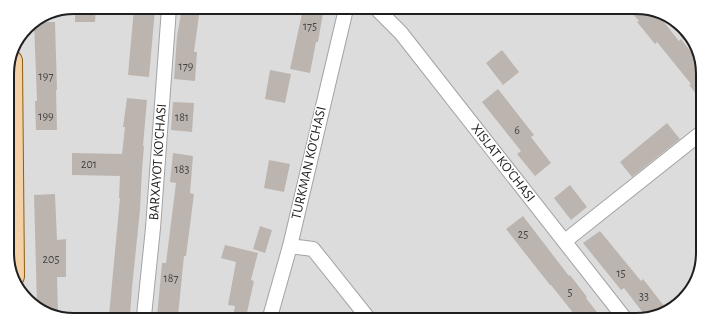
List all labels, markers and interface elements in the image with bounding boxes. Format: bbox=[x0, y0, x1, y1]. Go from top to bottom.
house number: 175 bbox=[303, 20, 317, 32]
house number: 179 bbox=[179, 60, 194, 72]
house number: 197 bbox=[39, 70, 53, 82]
street label: BARXAYOT KO'CHASI bbox=[147, 103, 169, 221]
street label: TURKMAN KO'CHASI bbox=[289, 105, 329, 221]
house number: 199 bbox=[38, 110, 54, 122]
house number: 181 bbox=[175, 111, 189, 123]
street label: XISLAT KO'CHASI bbox=[468, 121, 538, 205]
house number: 6 bbox=[514, 124, 520, 136]
house number: 201 bbox=[81, 158, 97, 170]
house number: 183 bbox=[175, 163, 189, 175]
house number: 25 bbox=[518, 228, 528, 240]
house number: 205 bbox=[43, 253, 59, 265]
house number: 15 bbox=[616, 267, 626, 279]
house number: 187 bbox=[164, 272, 178, 284]
house number: 5 bbox=[567, 286, 573, 298]
house number: 33 bbox=[639, 290, 649, 302]

